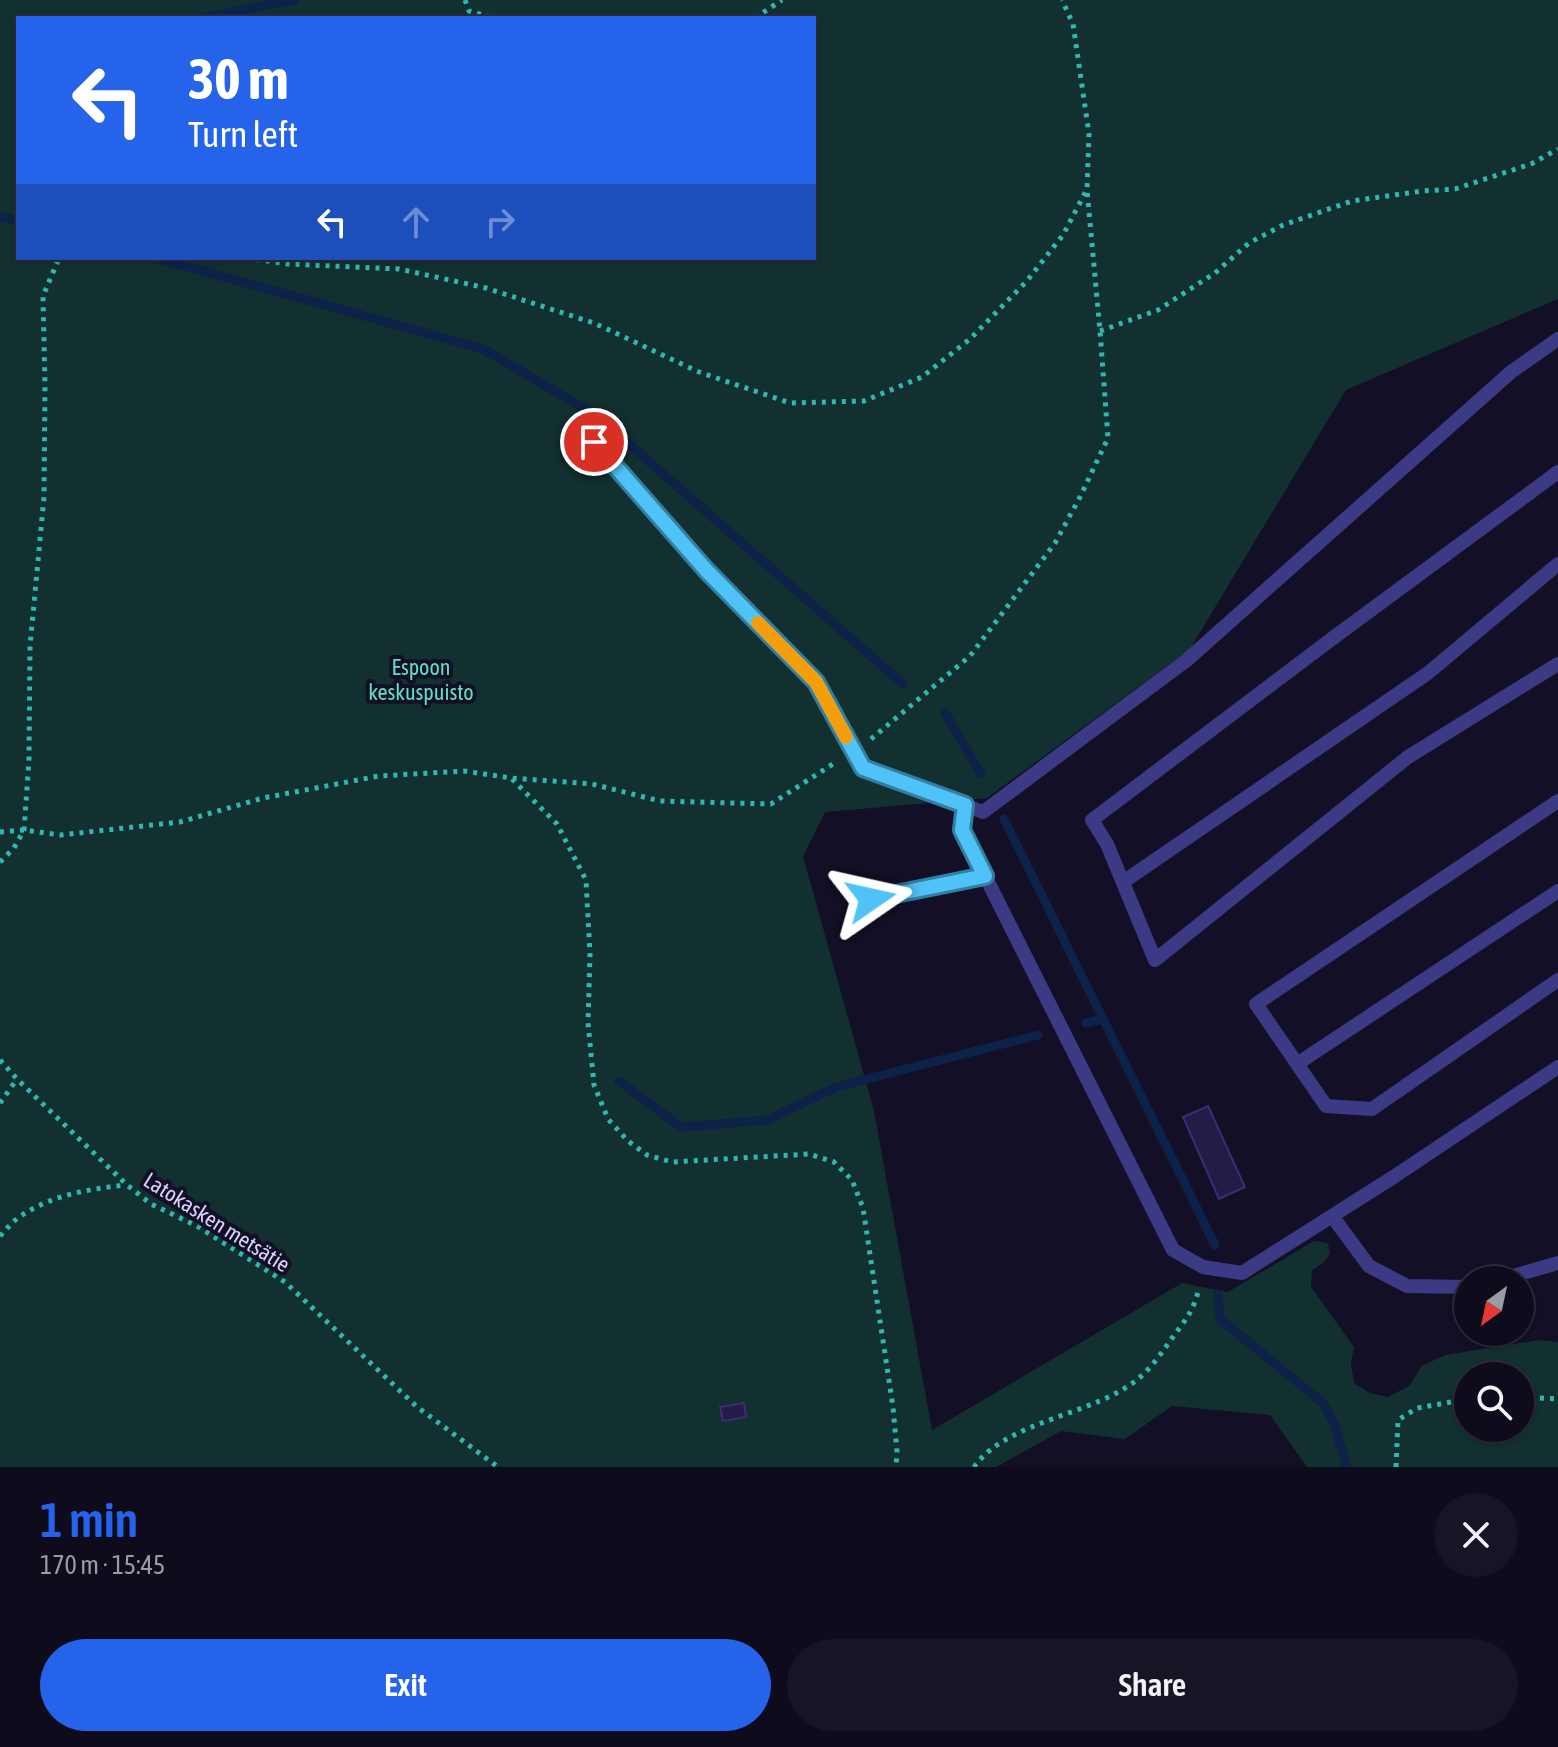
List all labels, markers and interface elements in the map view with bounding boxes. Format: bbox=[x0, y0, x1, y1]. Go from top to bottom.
text: 30 m bbox=[188, 47, 289, 111]
icon: left bbox=[56, 48, 160, 152]
text: Turn left bbox=[188, 113, 298, 155]
icon: left bbox=[310, 200, 354, 244]
icon: ahead bbox=[394, 200, 438, 244]
icon: right bbox=[478, 200, 522, 244]
pin bbox=[560, 408, 628, 476]
icon: arrive bbox=[572, 420, 616, 464]
park label: Espoon keskuspuisto bbox=[368, 654, 474, 705]
position arrow bbox=[829, 857, 913, 941]
street label: Latokasken metsätie bbox=[139, 1167, 295, 1277]
north arrow bbox=[1454, 1266, 1534, 1346]
map controls bbox=[1454, 1266, 1534, 1442]
button: search bbox=[1454, 1362, 1534, 1442]
text: 1 min bbox=[40, 1492, 138, 1547]
button: close bbox=[1434, 1493, 1518, 1577]
text: 170 m · 15:45 bbox=[40, 1550, 165, 1580]
button: Exit bbox=[40, 1639, 771, 1731]
button: Share bbox=[787, 1639, 1518, 1731]

